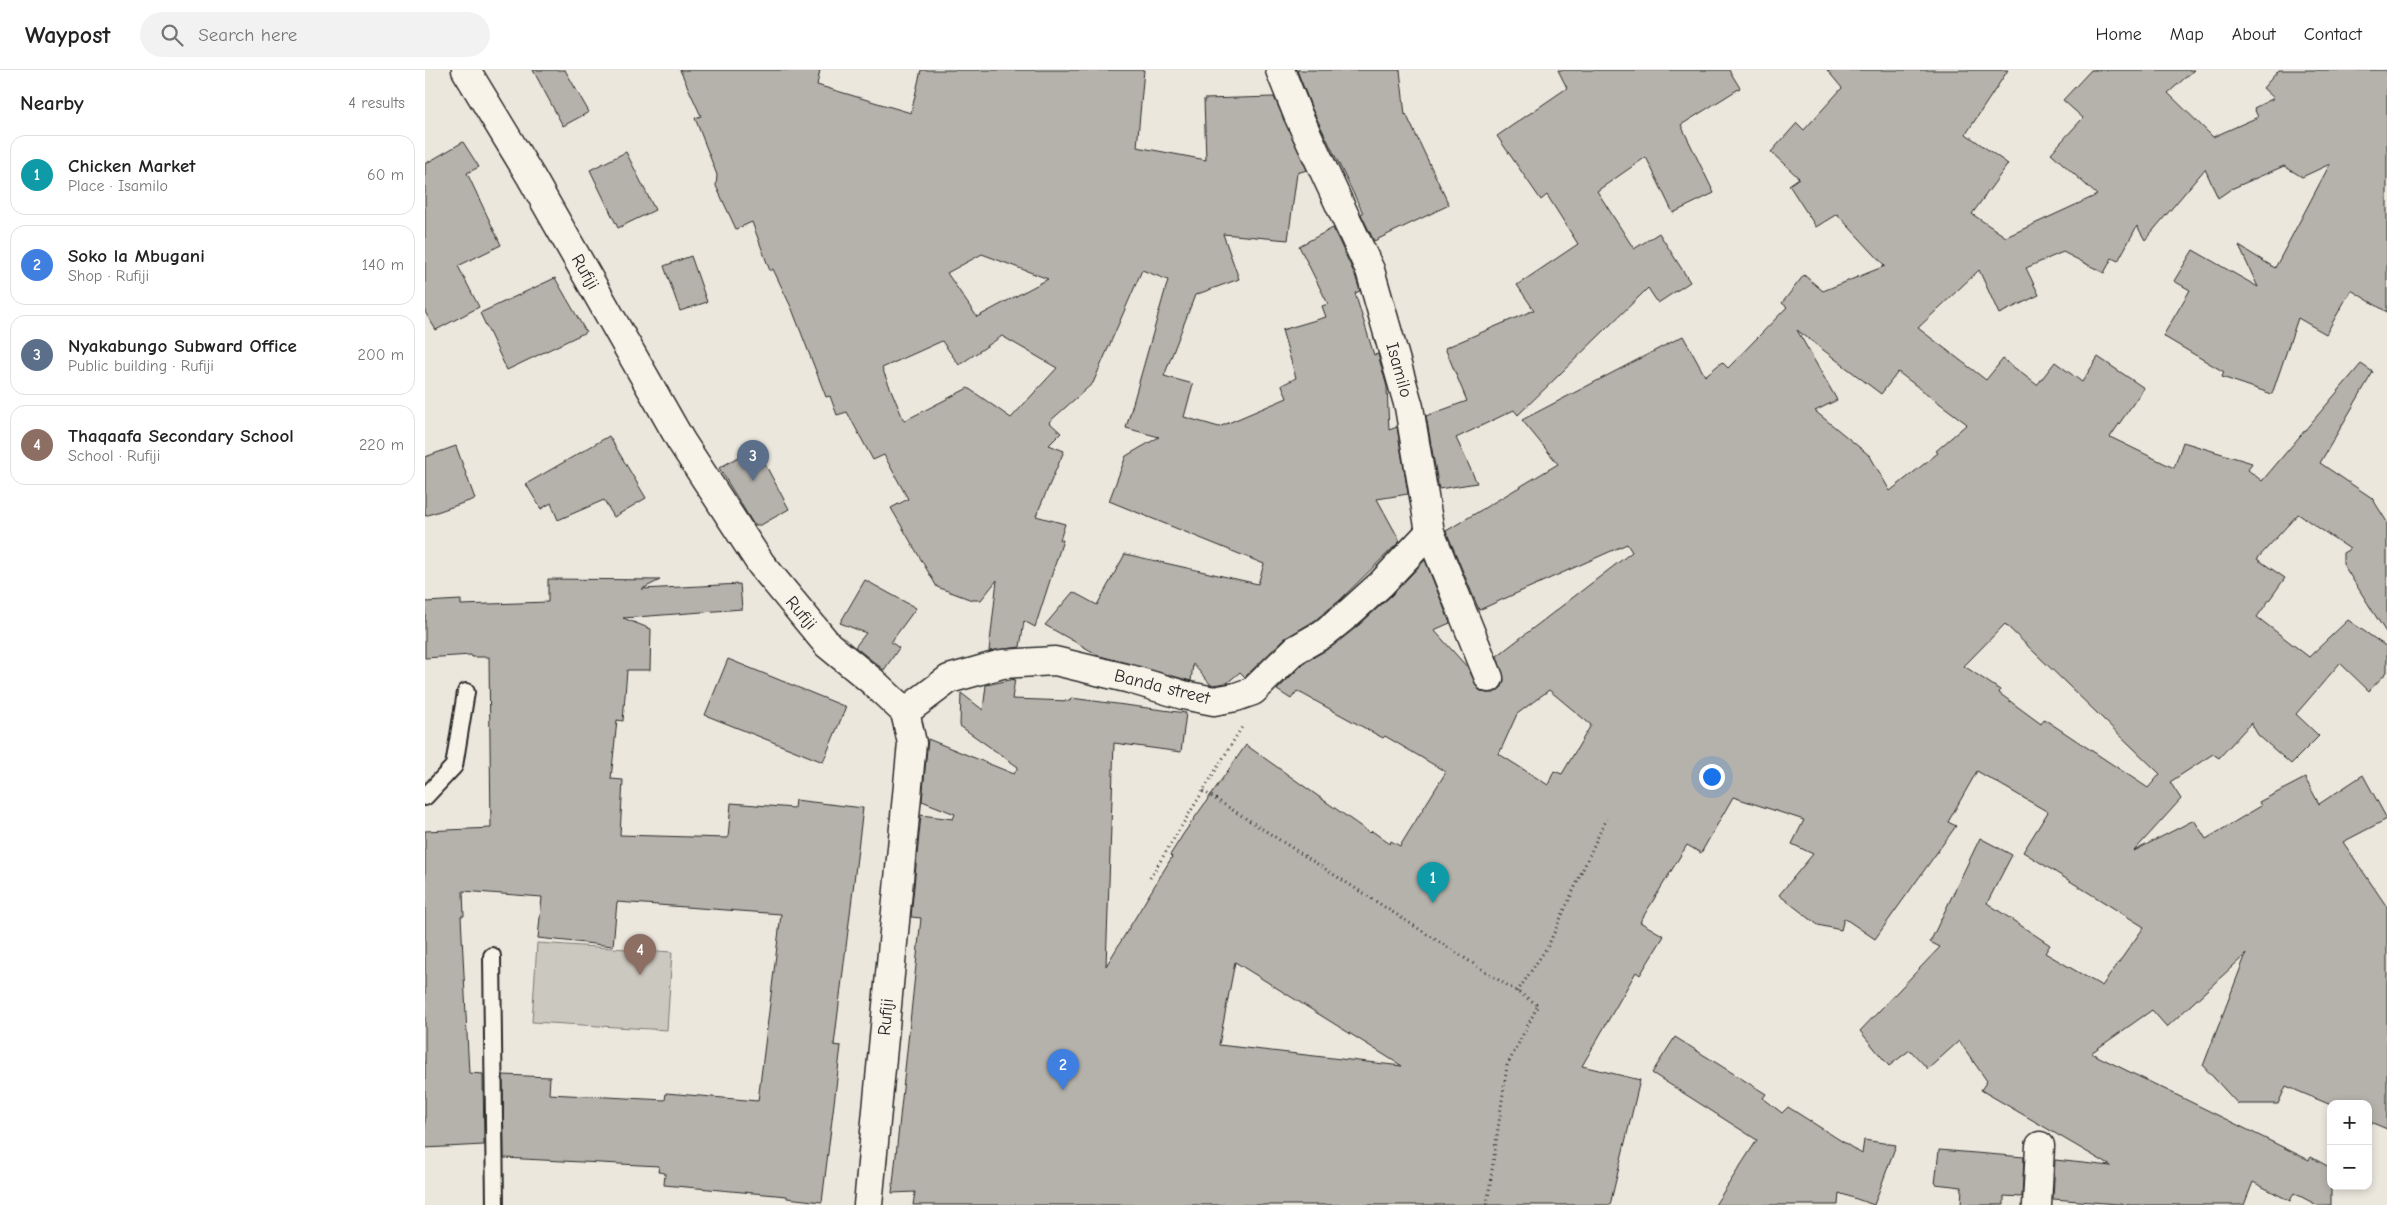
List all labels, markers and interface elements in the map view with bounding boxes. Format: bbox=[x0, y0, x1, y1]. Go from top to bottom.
search box bbox=[140, 12, 490, 57]
text: Waypost bbox=[25, 21, 110, 49]
icon: search bbox=[158, 21, 186, 49]
text: Search here bbox=[198, 24, 297, 46]
text: Home bbox=[2095, 24, 2142, 45]
text: Map bbox=[2170, 24, 2204, 45]
text: About bbox=[2232, 24, 2276, 45]
text: Contact bbox=[2304, 24, 2362, 45]
text: Nearby bbox=[20, 91, 84, 115]
text: 4 results bbox=[348, 94, 405, 112]
text: Chicken Market bbox=[68, 155, 196, 177]
text: 1 bbox=[34, 166, 40, 184]
text: 60 m bbox=[367, 166, 404, 184]
text: Place · Isamilo bbox=[68, 177, 168, 195]
text: Soko la Mbugani bbox=[68, 245, 205, 267]
street label: Rufiji bbox=[567, 251, 603, 293]
text: 2 bbox=[33, 256, 41, 274]
text: 140 m bbox=[362, 256, 404, 274]
text: Shop · Rufiji bbox=[68, 267, 149, 285]
text: Nyakabungo Subward Office bbox=[68, 335, 297, 357]
street label: Isamilo bbox=[1381, 340, 1417, 400]
text: 3 bbox=[33, 346, 41, 364]
text: 200 m bbox=[358, 346, 404, 364]
text: Public building · Rufiji bbox=[68, 357, 214, 375]
text: Thaqaafa Secondary School bbox=[68, 425, 294, 447]
text: 4 bbox=[33, 436, 41, 454]
text: 220 m bbox=[359, 436, 404, 454]
pin: 3 bbox=[737, 440, 769, 481]
text: School · Rufiji bbox=[68, 447, 160, 465]
street label: Rufiji bbox=[781, 592, 821, 634]
street label: Banda street bbox=[1112, 665, 1213, 709]
your location bbox=[1699, 764, 1725, 790]
pin: 1 bbox=[1417, 862, 1449, 903]
pin: 4 bbox=[624, 934, 656, 975]
street label: Rufiji bbox=[874, 997, 898, 1037]
pin: 2 bbox=[1047, 1049, 1079, 1090]
map controls bbox=[2327, 1100, 2372, 1190]
button: + bbox=[2327, 1100, 2372, 1145]
button: − bbox=[2327, 1145, 2372, 1190]

